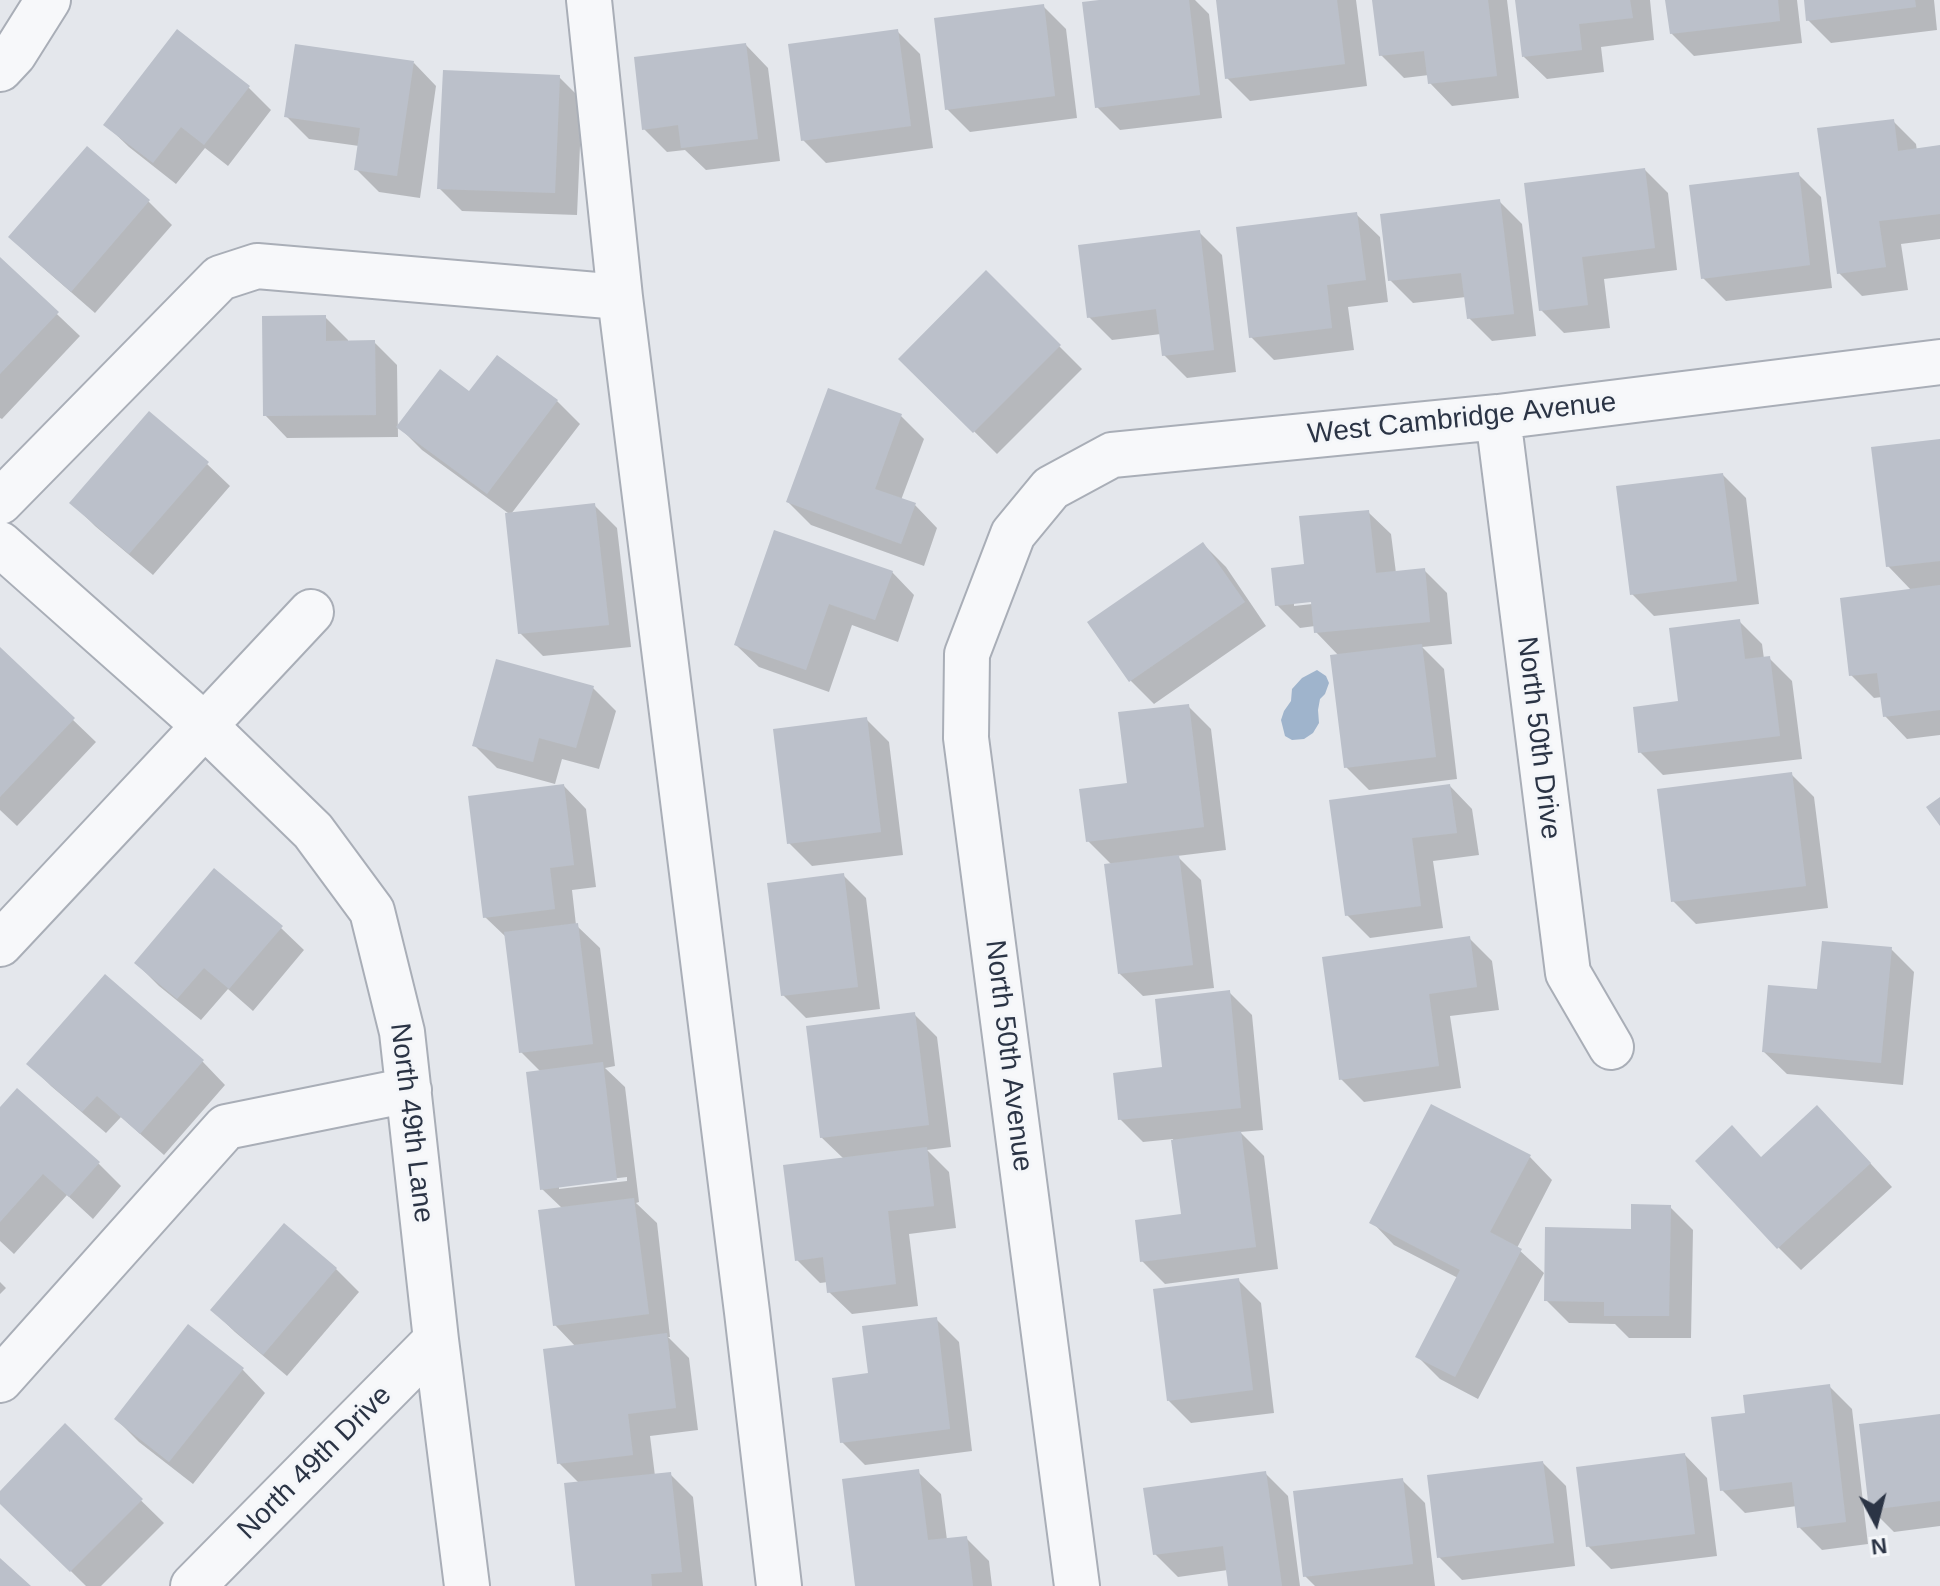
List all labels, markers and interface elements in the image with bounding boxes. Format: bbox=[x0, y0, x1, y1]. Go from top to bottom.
street label: West Cambridge Avenue bbox=[1306, 386, 1618, 452]
street label: North 50th Drive bbox=[1509, 635, 1567, 841]
street label: North 50th Avenue bbox=[977, 938, 1039, 1174]
street label: North 49th Lane bbox=[382, 1021, 440, 1225]
street label: North 49th Drive bbox=[231, 1379, 399, 1547]
north arrow bbox=[1836, 1482, 1916, 1562]
text: N bbox=[1870, 1533, 1888, 1560]

